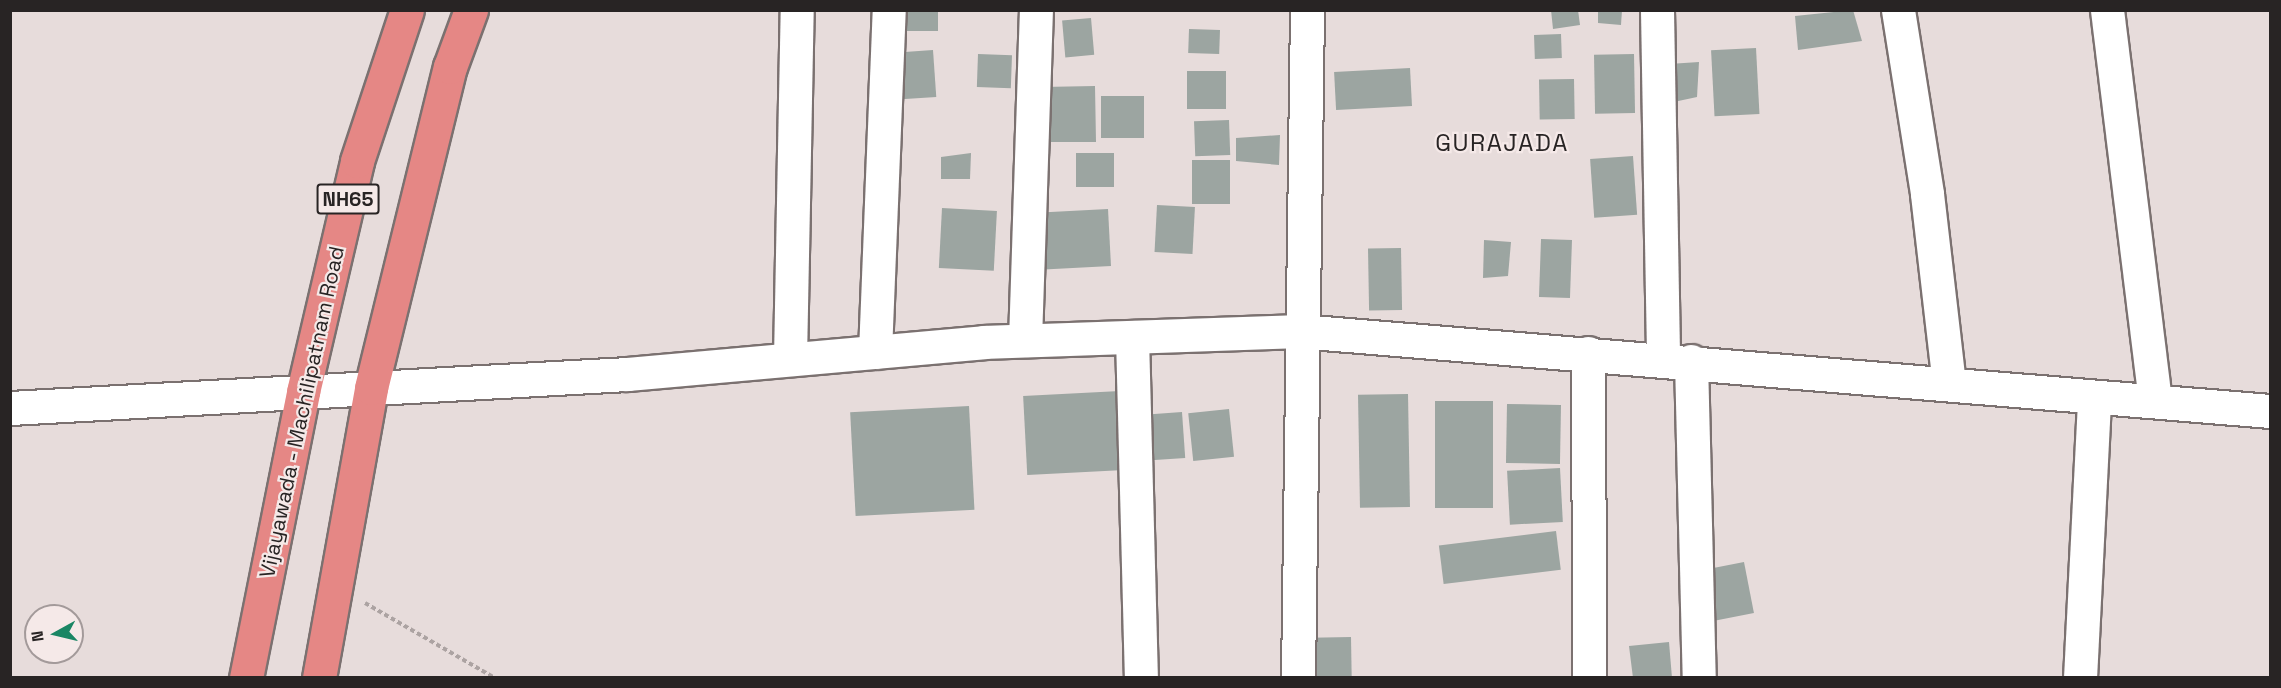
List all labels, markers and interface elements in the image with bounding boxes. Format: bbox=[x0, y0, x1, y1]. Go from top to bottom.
district label: GURAJADA bbox=[1435, 129, 1569, 157]
road number: NH65 bbox=[316, 182, 380, 216]
street label: Vijayawada - Machilipatnam Road bbox=[254, 243, 350, 581]
north arrow bbox=[24, 604, 84, 664]
text: N bbox=[27, 630, 49, 643]

